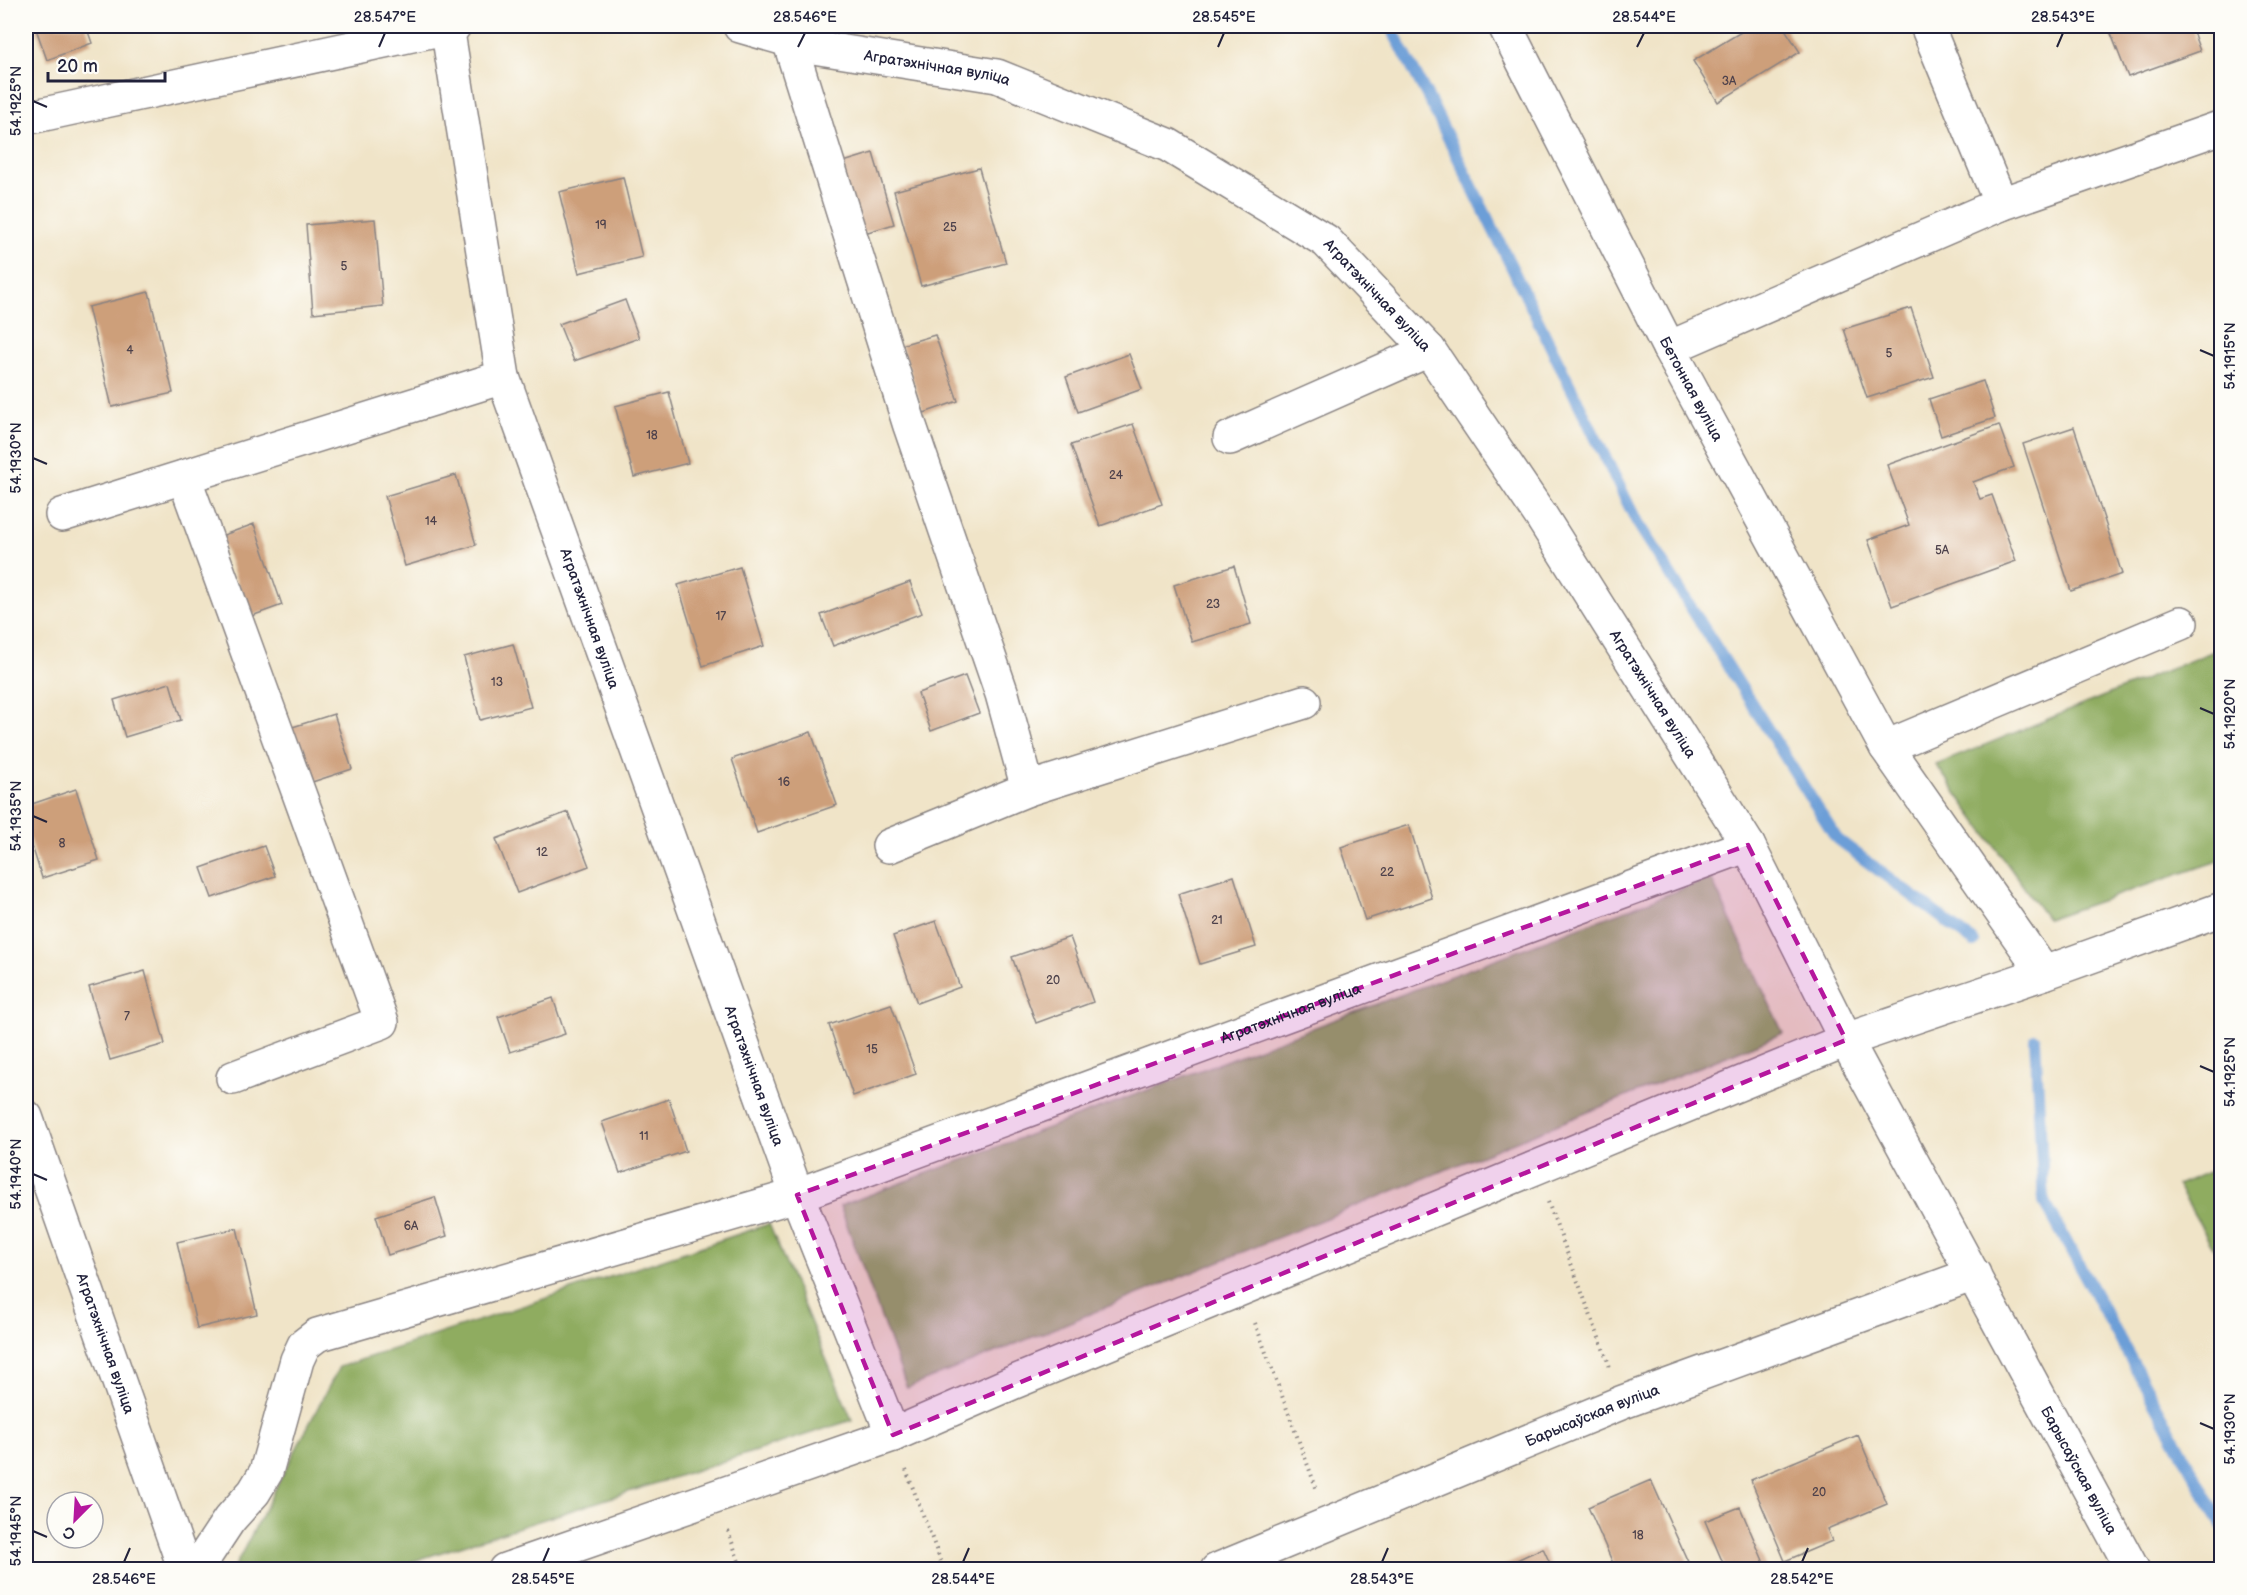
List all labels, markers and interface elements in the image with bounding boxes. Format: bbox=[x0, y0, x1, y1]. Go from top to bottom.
text: 28.547°E bbox=[354, 8, 416, 27]
text: 28.546°E bbox=[773, 8, 837, 27]
text: 28.545°E bbox=[1192, 8, 1256, 27]
text: 28.544°E bbox=[1612, 8, 1676, 27]
text: 28.543°E bbox=[2031, 8, 2095, 27]
scale bar bbox=[48, 45, 165, 83]
street label: Агратэхнічная вуліца bbox=[862, 46, 1013, 90]
text: 20 m bbox=[57, 56, 98, 77]
text: 54.1925°N bbox=[7, 66, 26, 136]
house number: 3А bbox=[1722, 74, 1737, 89]
house number: 19 bbox=[595, 218, 607, 233]
house number: 25 bbox=[943, 220, 957, 235]
street label: Агратэхнічная вуліца bbox=[1319, 234, 1435, 356]
house number: 5 bbox=[341, 259, 348, 274]
text: 54.1915°N bbox=[2221, 322, 2240, 390]
street label: Бетонная вуліца bbox=[1655, 333, 1727, 445]
house number: 4 bbox=[126, 343, 134, 358]
house number: 5 bbox=[1886, 346, 1893, 361]
text: 54.1930°N bbox=[7, 422, 26, 494]
house number: 18 bbox=[646, 428, 658, 443]
house number: 24 bbox=[1109, 468, 1124, 483]
house number: 14 bbox=[425, 514, 438, 529]
house number: 5А bbox=[1935, 543, 1950, 558]
street label: Агратэхнічная вуліца bbox=[555, 545, 624, 691]
house number: 23 bbox=[1206, 597, 1220, 612]
house number: 17 bbox=[716, 609, 726, 624]
street label: Агратэхнічная вуліца bbox=[1605, 625, 1701, 762]
house number: 13 bbox=[491, 675, 503, 690]
text: 54.1920°N bbox=[2221, 678, 2240, 750]
house number: 16 bbox=[778, 775, 790, 790]
text: 54.1935°N bbox=[7, 781, 26, 851]
house number: 8 bbox=[59, 836, 66, 851]
house number: 12 bbox=[536, 845, 548, 860]
house number: 22 bbox=[1380, 865, 1394, 880]
house number: 21 bbox=[1211, 913, 1223, 928]
house number: 20 bbox=[1046, 973, 1060, 988]
street label: Агратэхнічная вуліца bbox=[1217, 979, 1364, 1048]
street label: Агратэхнічная вуліца bbox=[720, 1002, 788, 1149]
house number: 7 bbox=[124, 1009, 130, 1024]
text: 54.1925°N bbox=[2221, 1037, 2240, 1107]
house number: 15 bbox=[866, 1042, 878, 1057]
house number: 11 bbox=[639, 1129, 649, 1144]
text: 54.1940°N bbox=[7, 1138, 26, 1210]
house number: 6А bbox=[404, 1219, 419, 1234]
street label: Агратэхнічная вуліца bbox=[72, 1269, 139, 1417]
street label: Барысаўская вуліца bbox=[1523, 1380, 1662, 1451]
text: 54.1930°N bbox=[2221, 1393, 2240, 1465]
street label: Барысаўская вуліца bbox=[2037, 1403, 2121, 1538]
house number: 20 bbox=[1812, 1485, 1826, 1500]
north arrow bbox=[45, 1490, 105, 1550]
text: 54.1945°N bbox=[7, 1496, 26, 1566]
text: С bbox=[61, 1521, 78, 1543]
house number: 18 bbox=[1632, 1528, 1644, 1543]
text: 28.546°E bbox=[92, 1570, 156, 1589]
text: 28.545°E bbox=[511, 1570, 575, 1589]
text: 28.544°E bbox=[931, 1570, 995, 1589]
text: 28.543°E bbox=[1350, 1570, 1414, 1589]
text: 28.542°E bbox=[1770, 1570, 1834, 1589]

